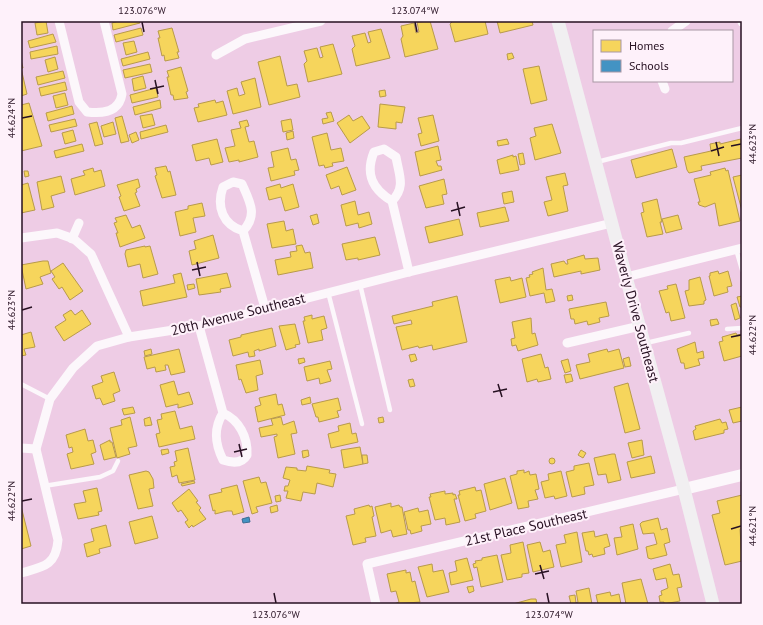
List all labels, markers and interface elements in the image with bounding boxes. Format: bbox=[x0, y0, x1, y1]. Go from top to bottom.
text: 123.076°W bbox=[118, 4, 166, 17]
text: 123.074°W bbox=[391, 4, 439, 17]
legend bbox=[593, 30, 733, 82]
text: Homes bbox=[629, 38, 664, 53]
text: Schools bbox=[629, 58, 669, 73]
text: 44.624°N bbox=[5, 98, 18, 138]
text: 44.623°N bbox=[746, 124, 759, 164]
street label: Waverly Drive Southeast bbox=[609, 240, 664, 385]
street label: 20th Avenue Southeast bbox=[169, 289, 307, 339]
text: 44.623°N bbox=[5, 290, 18, 330]
text: 44.622°N bbox=[746, 315, 759, 355]
text: 44.622°N bbox=[5, 481, 18, 521]
street label: 21st Place Southeast bbox=[463, 504, 589, 550]
text: 44.621°N bbox=[746, 506, 759, 546]
text: 123.076°W bbox=[252, 608, 300, 621]
text: 123.074°W bbox=[525, 608, 573, 621]

